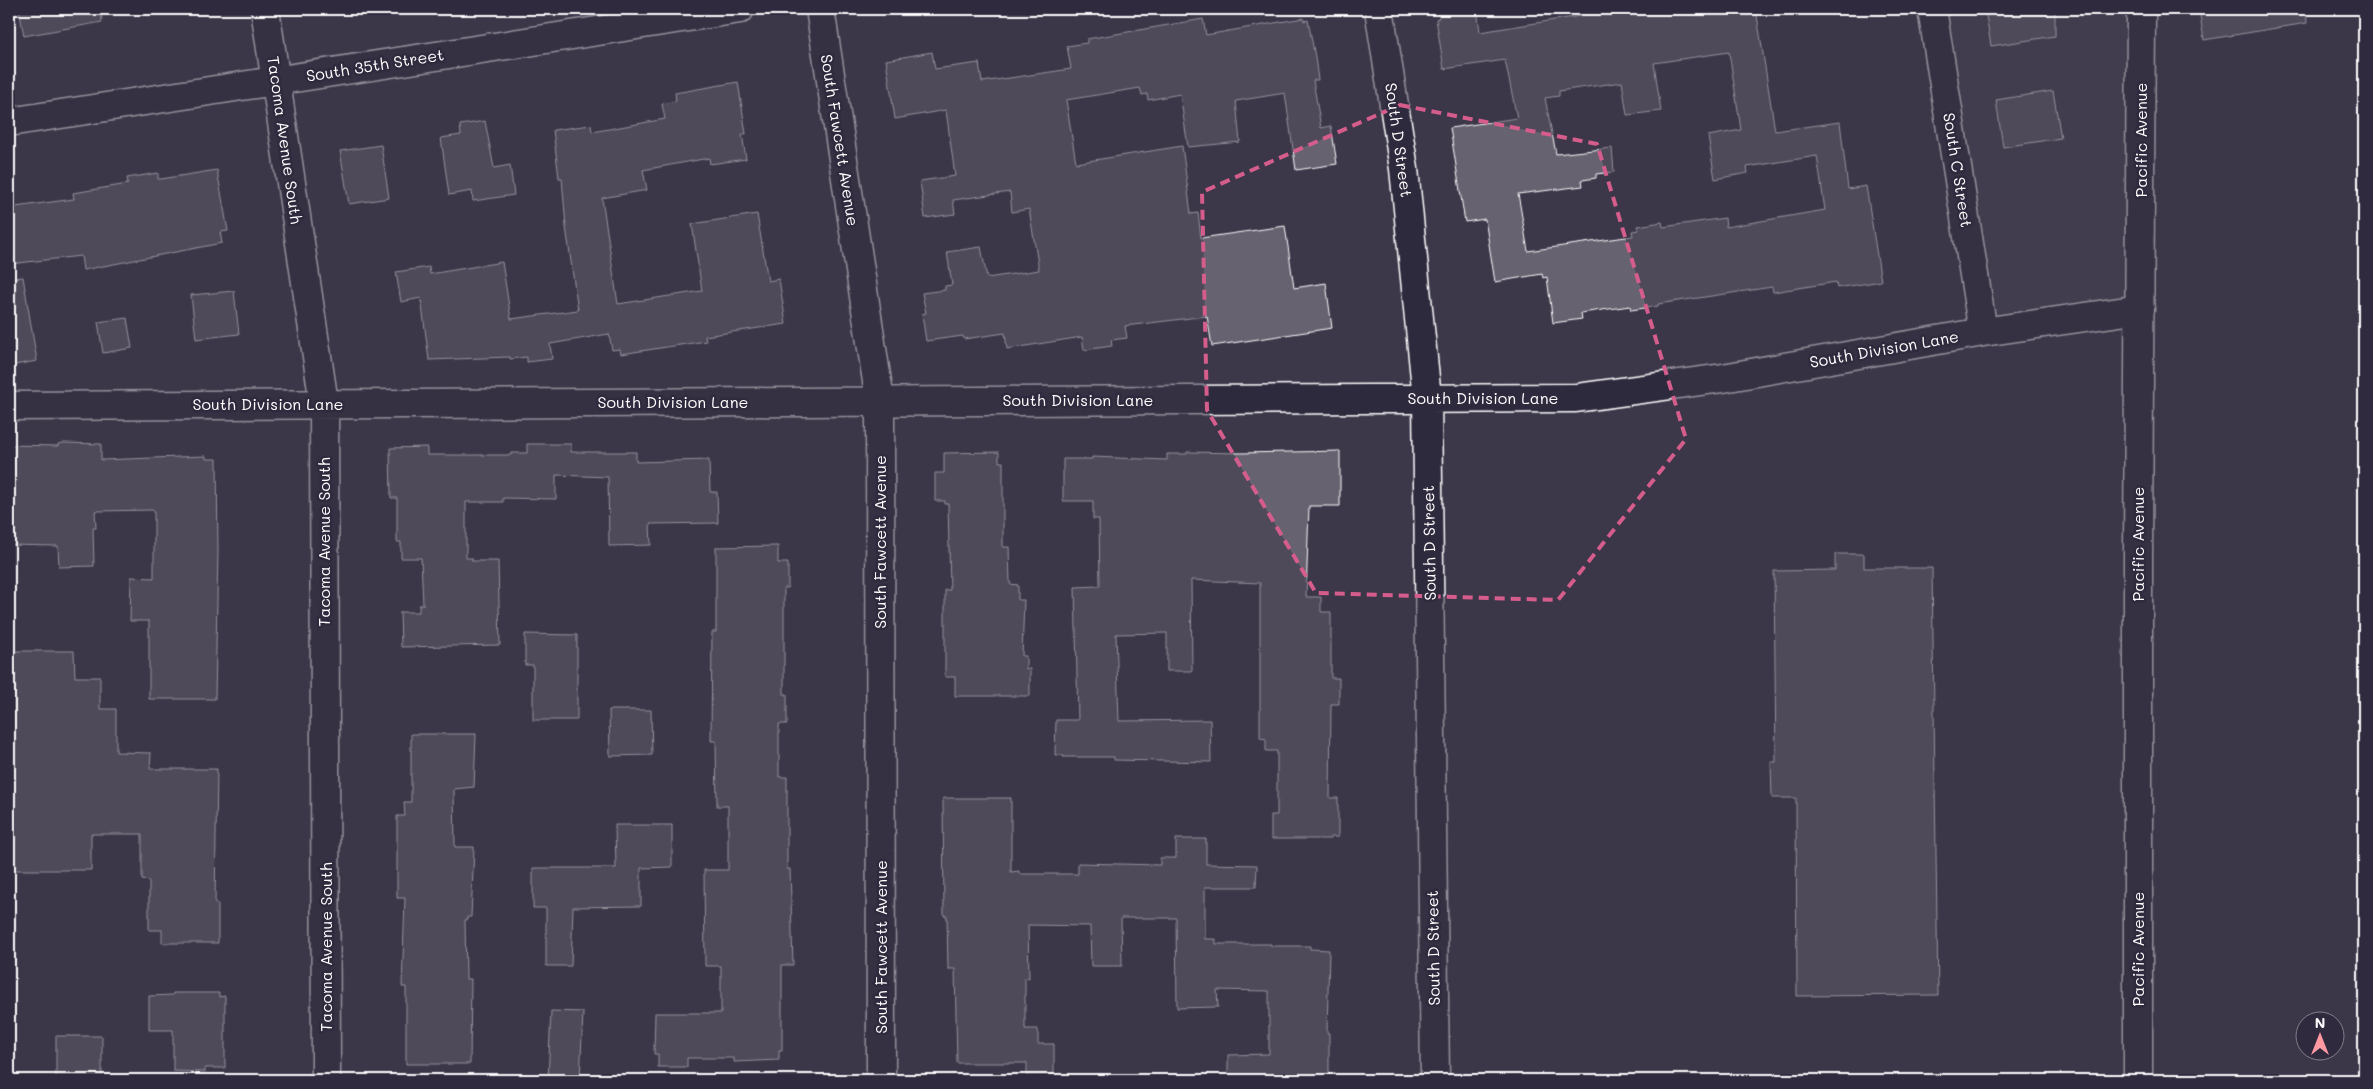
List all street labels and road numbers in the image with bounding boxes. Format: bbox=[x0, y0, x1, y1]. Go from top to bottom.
street label: South 35th Street bbox=[305, 43, 445, 86]
street label: South Fawcett Avenue bbox=[817, 53, 864, 227]
street label: Tacoma Avenue South bbox=[263, 55, 308, 225]
street label: South D Street bbox=[1381, 81, 1418, 199]
street label: Pacific Avenue bbox=[2130, 82, 2151, 198]
street label: South C Street bbox=[1939, 111, 1978, 229]
street label: South Division Lane bbox=[1808, 325, 1960, 372]
street label: South Division Lane bbox=[1408, 387, 1558, 408]
street label: South Division Lane bbox=[1003, 389, 1153, 410]
street label: South Division Lane bbox=[598, 391, 748, 412]
street label: South Division Lane bbox=[193, 393, 343, 414]
street label: South Fawcett Avenue bbox=[869, 455, 890, 629]
street label: Tacoma Avenue South bbox=[313, 457, 334, 627]
street label: South D Street bbox=[1417, 485, 1440, 601]
street label: Pacific Avenue bbox=[2127, 486, 2148, 602]
street label: South Fawcett Avenue bbox=[870, 860, 891, 1034]
street label: Tacoma Avenue South bbox=[315, 862, 336, 1032]
street label: South D Street bbox=[1421, 890, 1444, 1006]
street label: Pacific Avenue bbox=[2127, 891, 2148, 1007]

